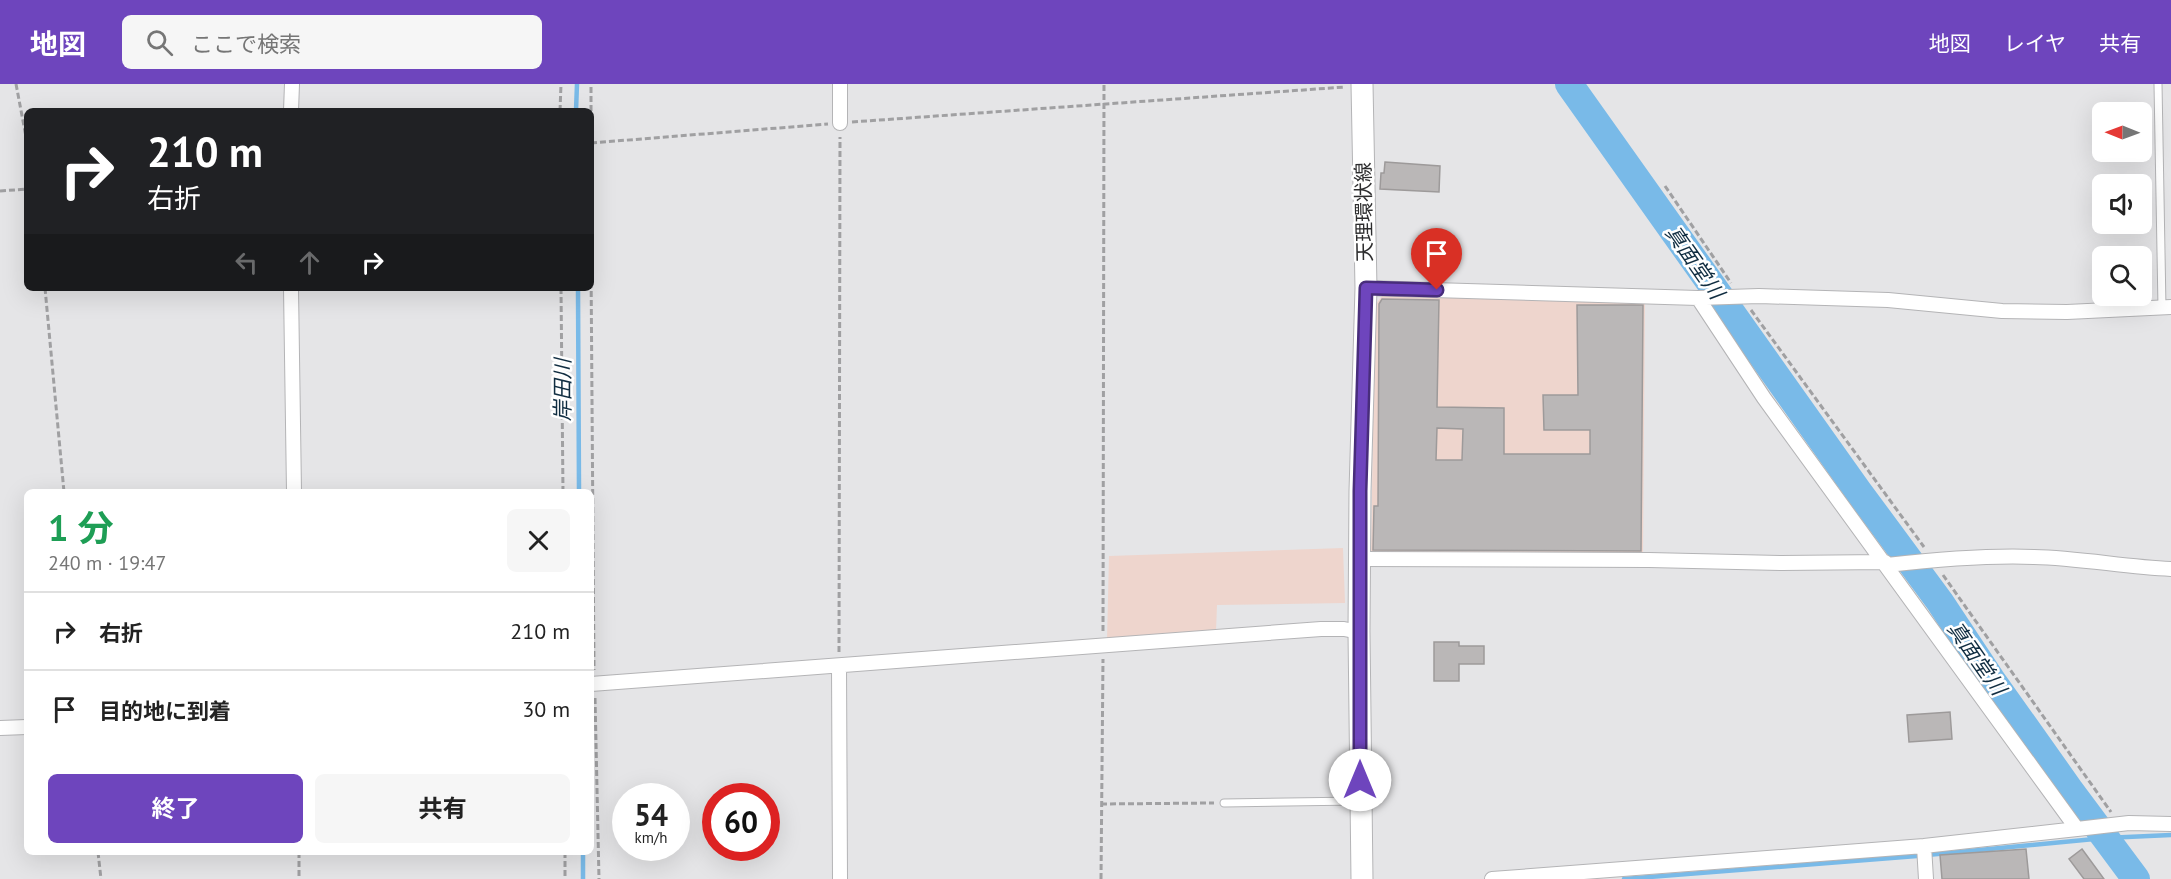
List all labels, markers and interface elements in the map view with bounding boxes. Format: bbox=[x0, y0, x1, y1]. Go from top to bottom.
search box bbox=[122, 15, 542, 69]
text: 地図 bbox=[30, 25, 86, 62]
icon: search bbox=[143, 26, 176, 59]
text: ここで検索 bbox=[191, 30, 301, 58]
text: 地図 bbox=[1929, 30, 1971, 57]
text: レイヤ bbox=[2004, 30, 2066, 57]
text: 共有 bbox=[2099, 30, 2141, 57]
north arrow bbox=[2092, 102, 2152, 162]
map controls bbox=[2092, 102, 2152, 306]
text: 210 m bbox=[147, 124, 263, 179]
icon: right bbox=[48, 132, 126, 210]
street label: 天理環状線 bbox=[1350, 162, 1378, 262]
button: sound bbox=[2092, 174, 2152, 234]
text: 右折 bbox=[147, 181, 201, 215]
water label: 真面堂川 bbox=[1660, 220, 1731, 306]
pin bbox=[1411, 228, 1462, 290]
icon: arrive bbox=[1420, 237, 1453, 270]
icon: left bbox=[230, 246, 263, 279]
icon: ahead bbox=[293, 246, 326, 279]
icon: right bbox=[356, 246, 389, 279]
button: search bbox=[2092, 246, 2152, 306]
water label: 岸田川 bbox=[549, 357, 576, 422]
text: 1 分 bbox=[48, 504, 114, 551]
button: close bbox=[507, 509, 570, 572]
text: 240 m · 19:47 bbox=[48, 550, 166, 576]
icon: right bbox=[48, 615, 81, 648]
water label: 真面堂川 bbox=[1942, 616, 2013, 702]
text: 210 m bbox=[510, 617, 570, 645]
text: 右折 bbox=[99, 619, 143, 647]
icon: arrive bbox=[48, 693, 81, 726]
text: 30 m bbox=[522, 695, 570, 723]
text: 目的地に到着 bbox=[99, 697, 231, 725]
position arrow bbox=[1328, 748, 1392, 812]
button: 終了 bbox=[48, 774, 303, 843]
button: 共有 bbox=[315, 774, 570, 843]
speed limit sign: 60 bbox=[702, 783, 780, 861]
text: 54 bbox=[634, 795, 668, 834]
text: km/h bbox=[635, 828, 667, 847]

